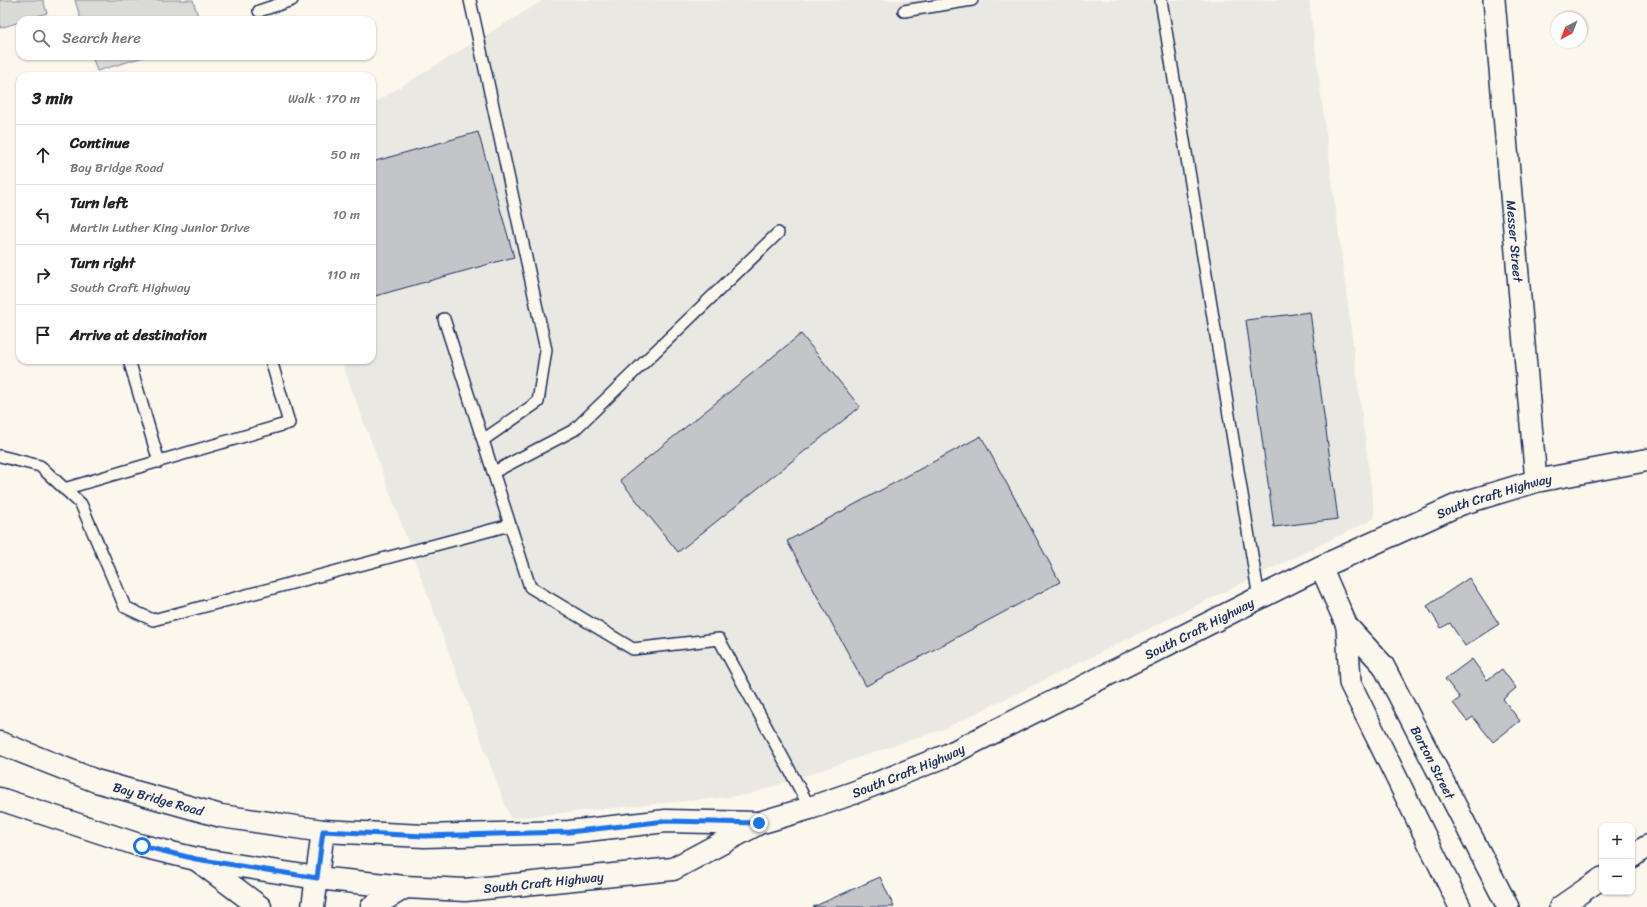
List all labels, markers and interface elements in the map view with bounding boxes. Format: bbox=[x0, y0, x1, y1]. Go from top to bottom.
north arrow bbox=[1551, 12, 1587, 48]
search box bbox=[16, 16, 376, 60]
text: Search here bbox=[62, 25, 141, 51]
icon: search bbox=[30, 27, 52, 49]
text: 3 min bbox=[32, 83, 73, 113]
text: Walk · 170 m bbox=[288, 87, 360, 110]
text: Continue bbox=[70, 130, 130, 156]
text: 50 m bbox=[330, 143, 360, 166]
icon: ahead bbox=[32, 144, 54, 166]
text: Bay Bridge Road bbox=[70, 156, 163, 179]
text: Turn left bbox=[70, 190, 128, 216]
street label: Messer Street bbox=[1500, 199, 1530, 284]
text: 10 m bbox=[333, 203, 360, 226]
icon: left bbox=[32, 204, 54, 226]
text: Martin Luther King Junior Drive bbox=[70, 216, 250, 239]
text: Turn right bbox=[70, 250, 135, 276]
text: 110 m bbox=[327, 263, 360, 286]
icon: right bbox=[32, 264, 54, 286]
text: South Craft Highway bbox=[70, 276, 190, 299]
text: Arrive at destination bbox=[70, 322, 207, 348]
icon: arrive bbox=[32, 324, 54, 346]
street label: South Craft Highway bbox=[1432, 467, 1554, 525]
street label: South Craft Highway bbox=[1140, 591, 1258, 666]
street label: Barton Street bbox=[1405, 721, 1462, 804]
street label: South Craft Highway bbox=[848, 737, 969, 804]
street label: Bay Bridge Road bbox=[110, 775, 207, 822]
route end bbox=[750, 814, 768, 832]
map controls bbox=[1599, 823, 1635, 895]
button: + bbox=[1599, 823, 1635, 859]
route start bbox=[133, 837, 151, 855]
button: − bbox=[1599, 859, 1635, 895]
street label: South Craft Highway bbox=[482, 865, 605, 900]

